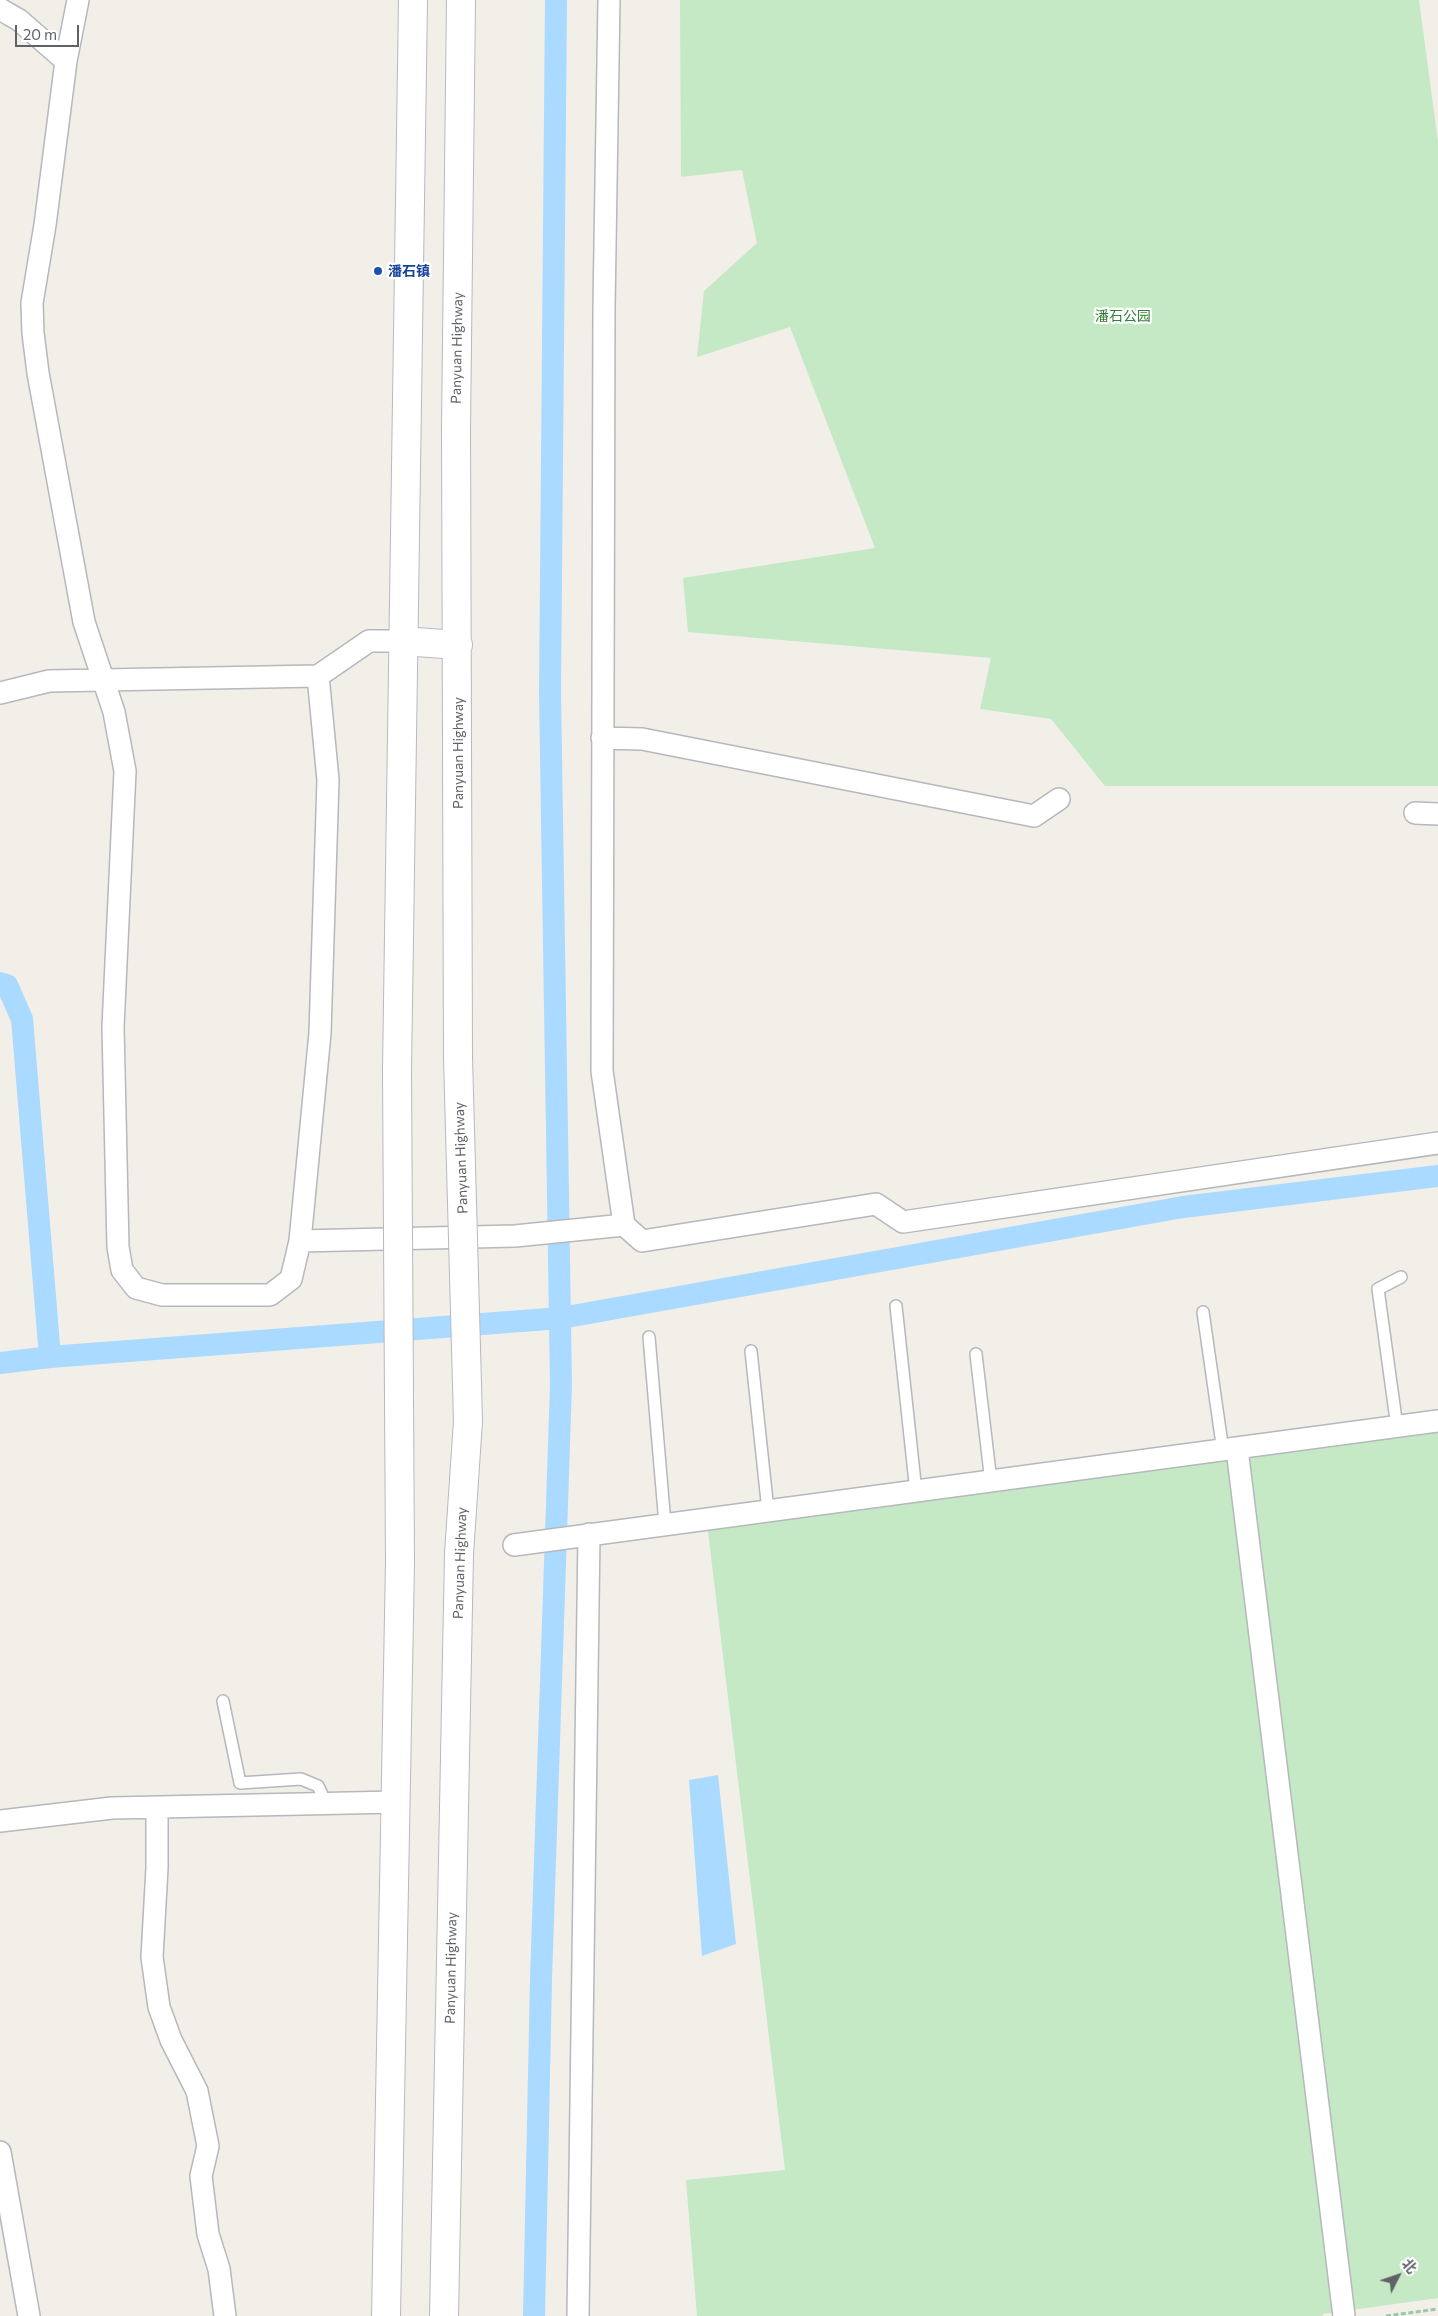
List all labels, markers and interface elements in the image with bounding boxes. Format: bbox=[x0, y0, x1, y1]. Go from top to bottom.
scale bar bbox=[18, 15, 81, 47]
text: 20 m bbox=[23, 25, 57, 43]
place label: 潘石镇 bbox=[388, 263, 430, 279]
marker: 潘石镇 bbox=[372, 265, 384, 277]
street label: Panyuan Highway bbox=[448, 292, 466, 404]
park label: 潘石公园 bbox=[1095, 308, 1151, 324]
street label: Panyuan Highway bbox=[450, 697, 466, 809]
street label: Panyuan Highway bbox=[451, 1102, 471, 1214]
street label: Panyuan Highway bbox=[450, 1507, 470, 1619]
street label: Panyuan Highway bbox=[442, 1912, 460, 2024]
north arrow bbox=[1373, 2251, 1423, 2301]
text: 北 bbox=[1399, 2255, 1421, 2277]

